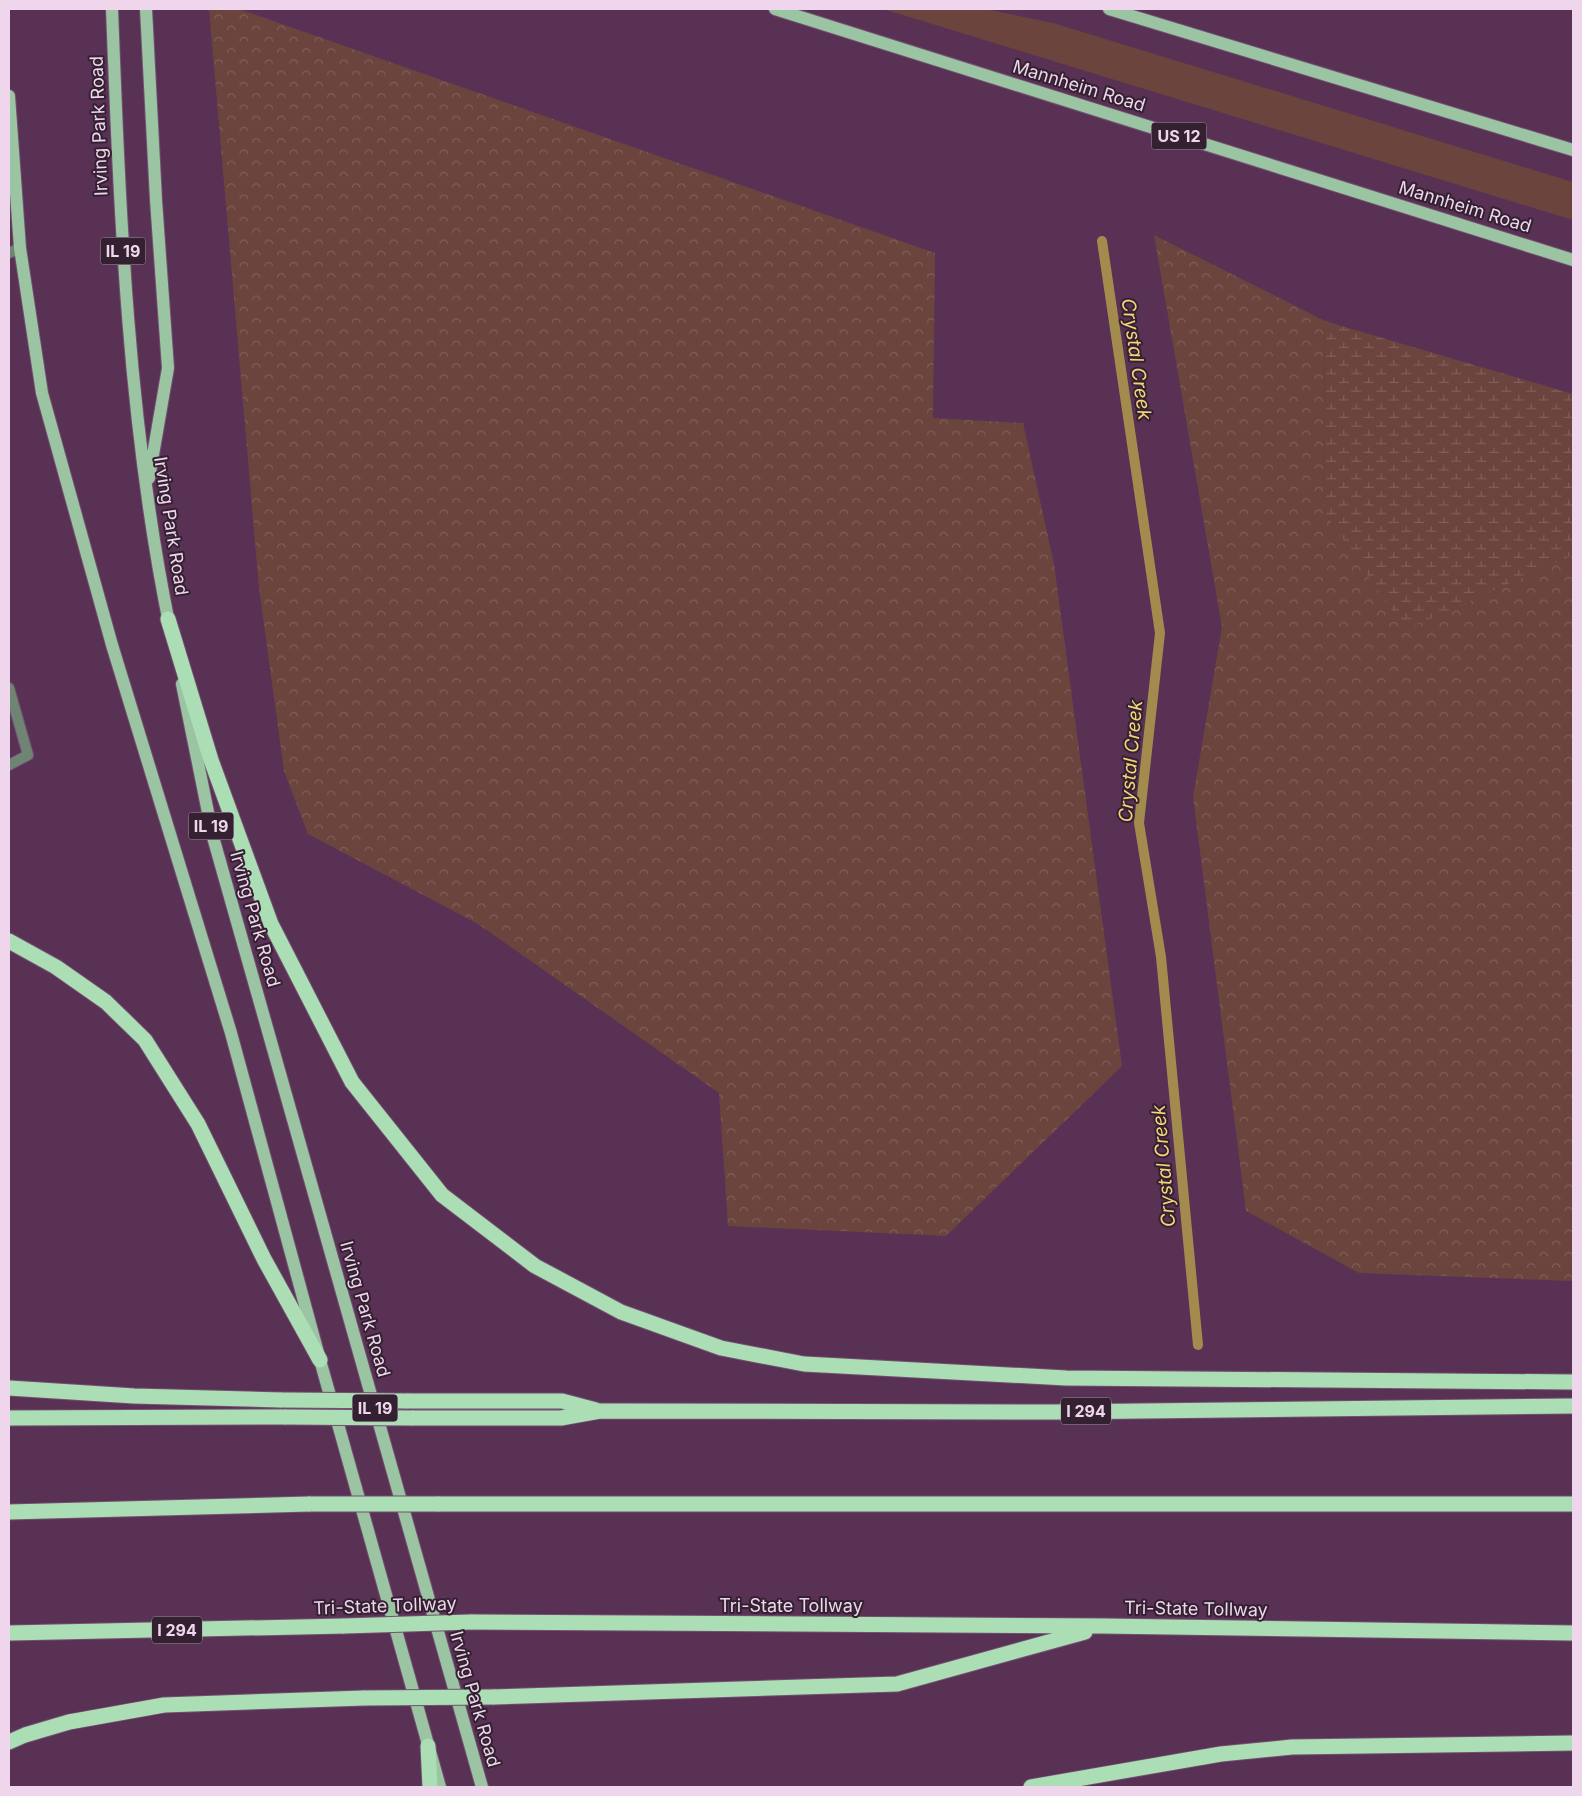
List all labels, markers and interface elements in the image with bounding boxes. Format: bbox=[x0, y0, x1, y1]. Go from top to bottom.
street label: Mannheim Road bbox=[1010, 55, 1148, 116]
street label: Irving Park Road bbox=[86, 56, 111, 196]
road number: US 12 bbox=[1152, 122, 1206, 150]
street label: Mannheim Road bbox=[1396, 176, 1534, 237]
road number: IL 19 bbox=[100, 238, 146, 264]
water label: Crystal Creek bbox=[1117, 297, 1157, 422]
street label: Irving Park Road bbox=[150, 455, 193, 597]
water label: Crystal Creek bbox=[1114, 698, 1147, 823]
road number: IL 19 bbox=[188, 812, 234, 839]
street label: Irving Park Road bbox=[226, 849, 285, 989]
water label: Crystal Creek bbox=[1147, 1103, 1180, 1228]
street label: Irving Park Road bbox=[336, 1239, 395, 1379]
road number: IL 19 bbox=[352, 1395, 398, 1422]
road number: I 294 bbox=[1061, 1398, 1111, 1424]
street label: Tri-State Tollway bbox=[313, 1593, 457, 1619]
street label: Tri-State Tollway bbox=[719, 1595, 863, 1616]
street label: Tri-State Tollway bbox=[1124, 1597, 1268, 1620]
road number: I 294 bbox=[152, 1616, 202, 1644]
street label: Irving Park Road bbox=[446, 1629, 505, 1769]

